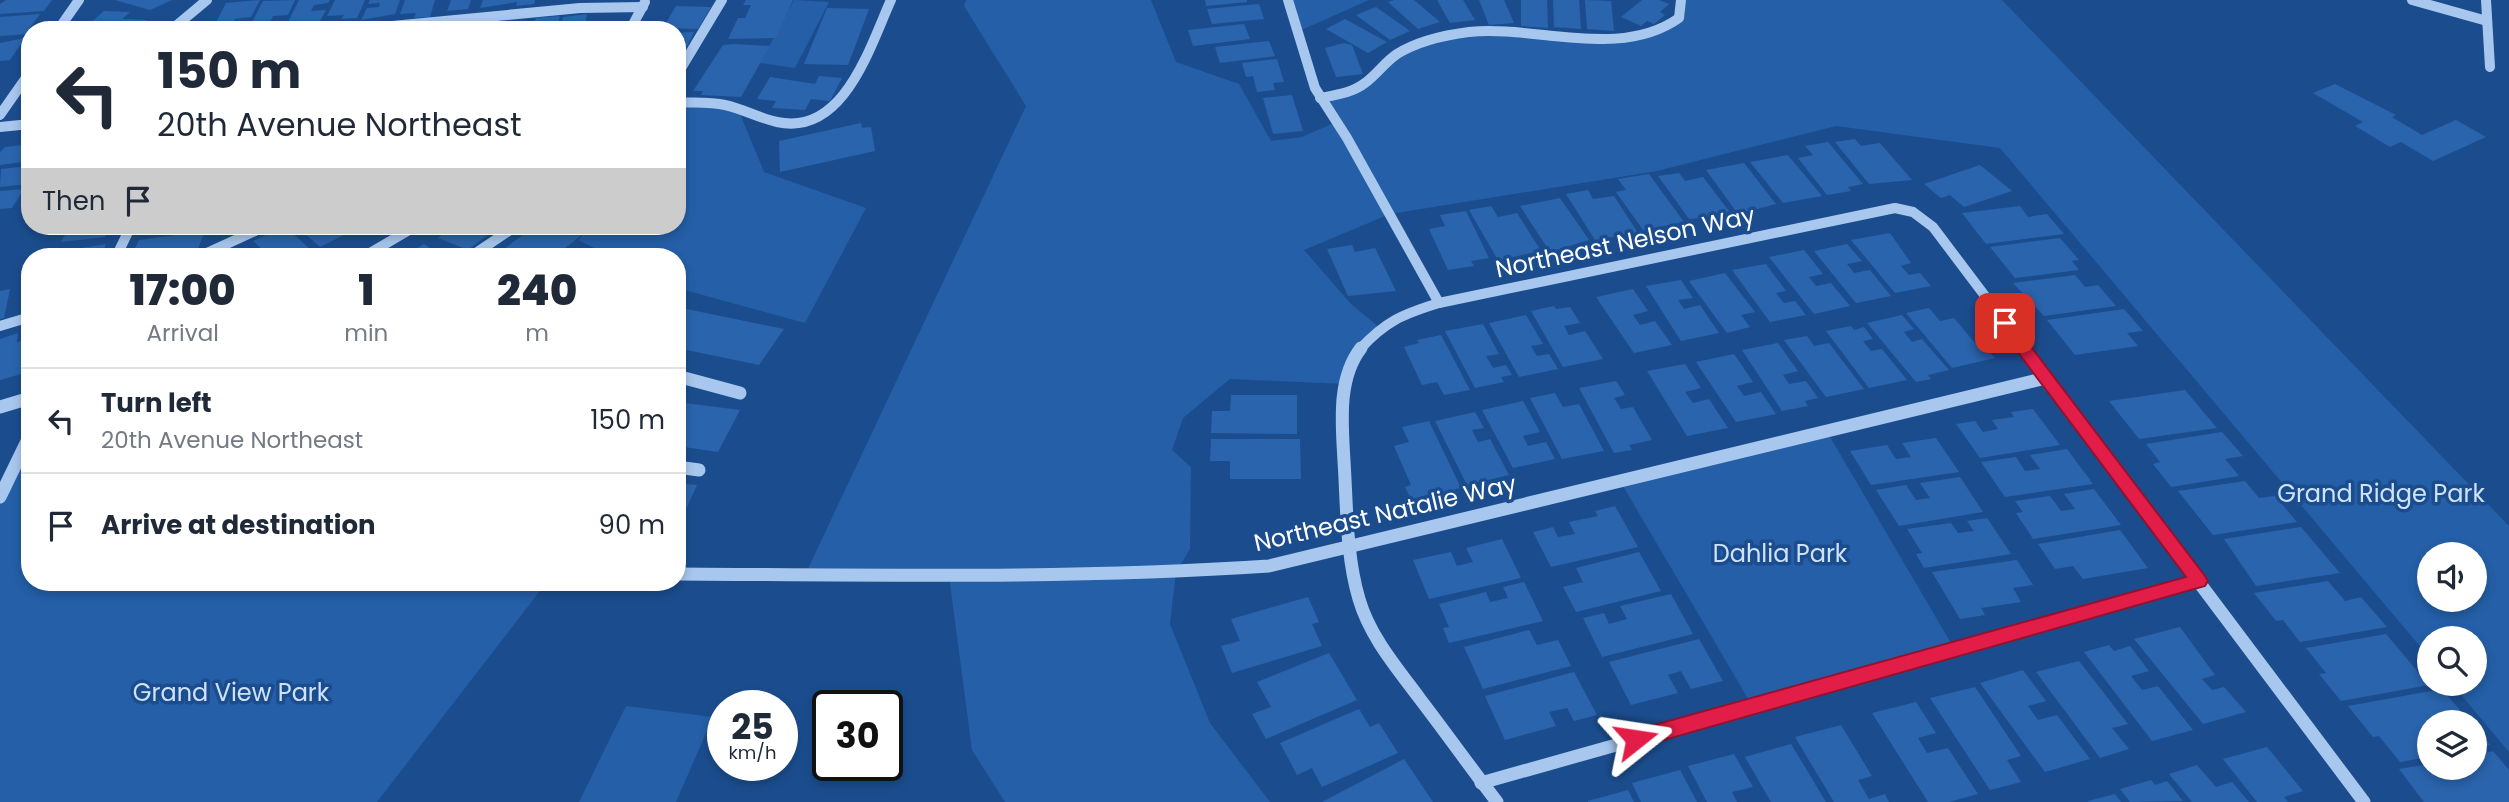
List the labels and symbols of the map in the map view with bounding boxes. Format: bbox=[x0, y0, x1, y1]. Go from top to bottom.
street label: Northeast Nelson Way bbox=[1492, 198, 1758, 286]
pin bbox=[1975, 293, 2035, 353]
street label: Northeast Natalie Way bbox=[1251, 467, 1520, 559]
park label: Grand Ridge Park bbox=[2277, 477, 2485, 510]
park label: Dahlia Park bbox=[1713, 537, 1848, 570]
park label: Grand View Park bbox=[133, 676, 330, 709]
speed limit sign: 30 bbox=[812, 690, 903, 781]
position arrow bbox=[1599, 702, 1673, 776]

